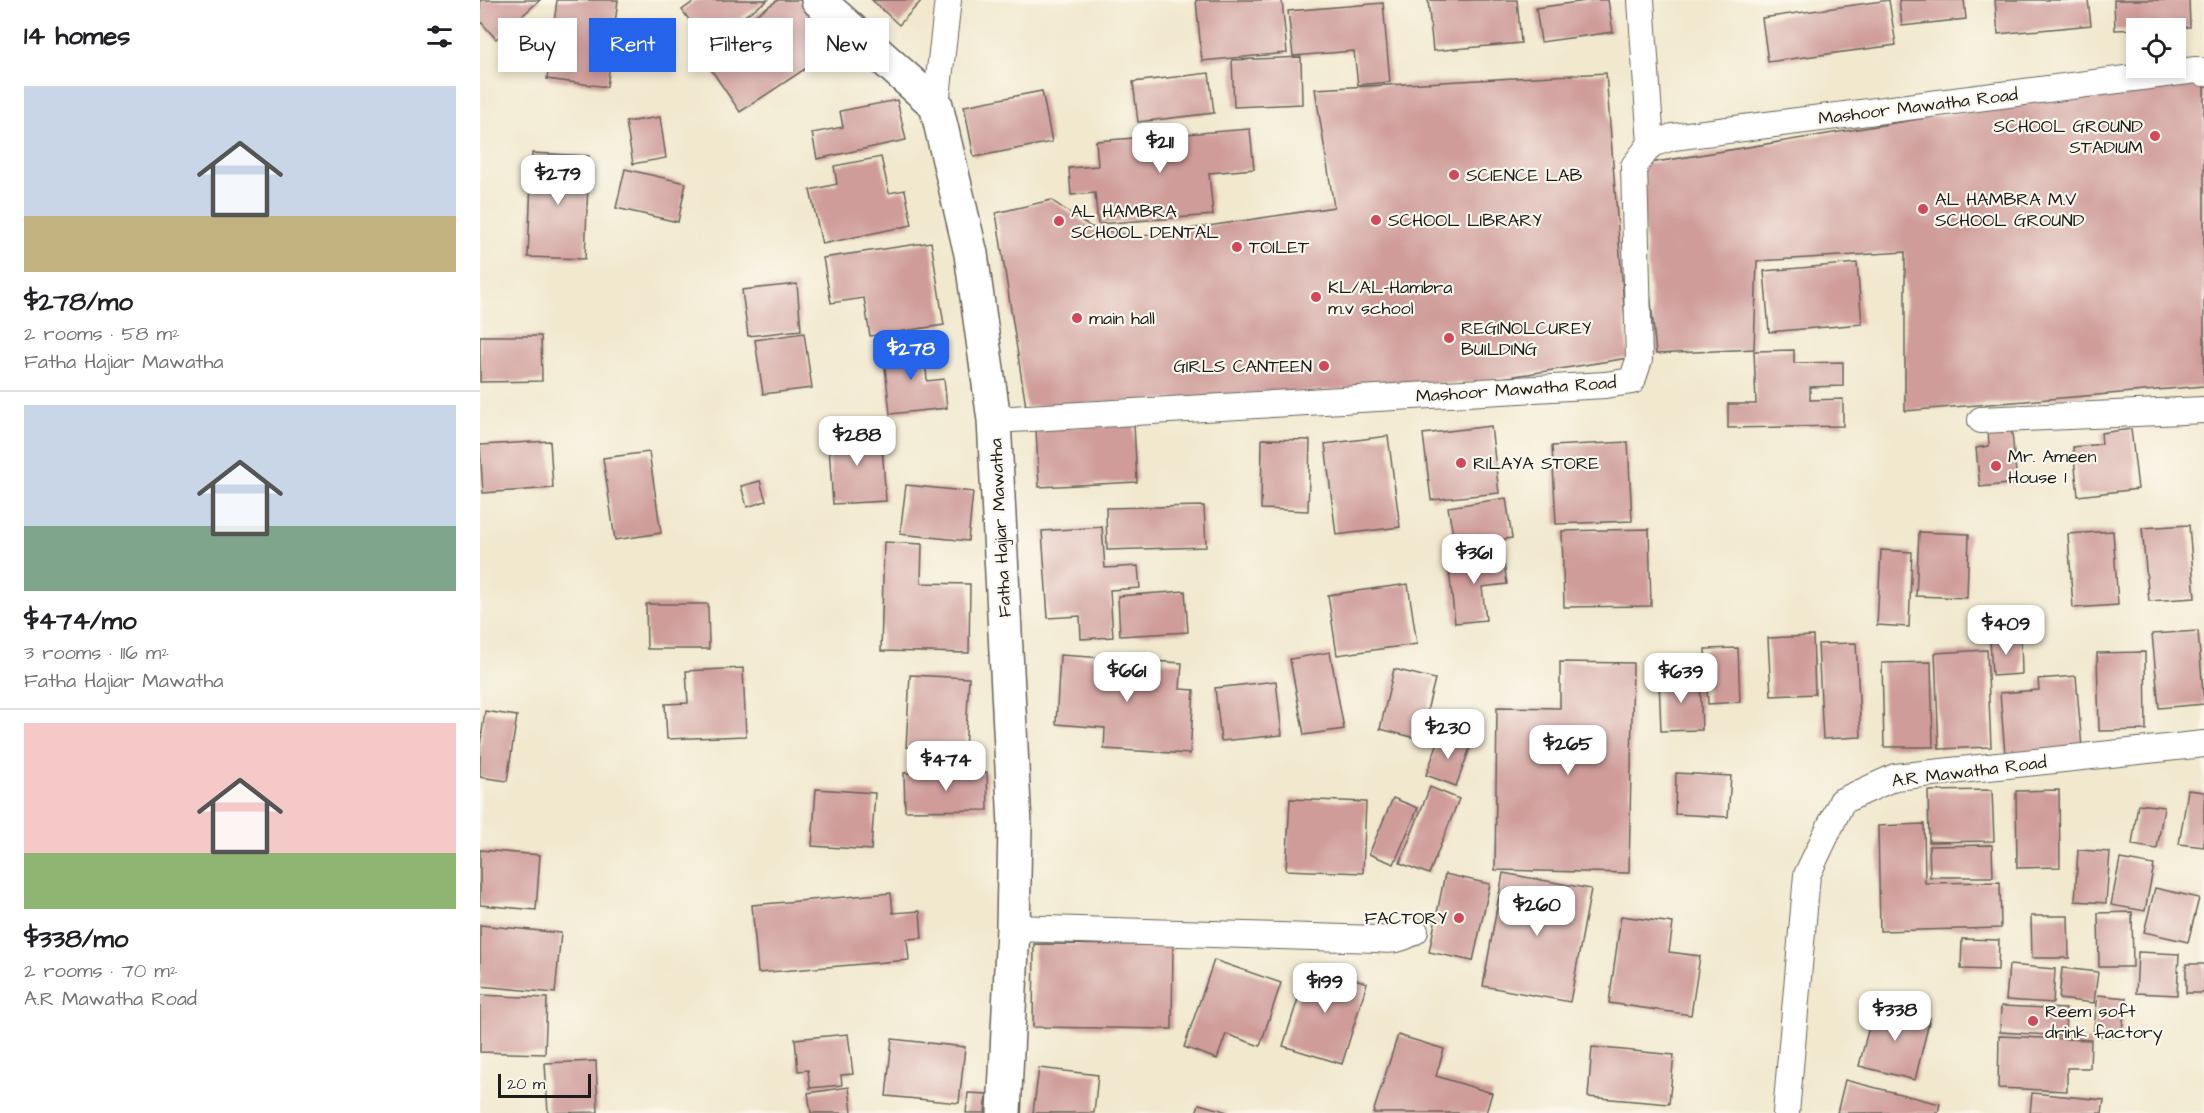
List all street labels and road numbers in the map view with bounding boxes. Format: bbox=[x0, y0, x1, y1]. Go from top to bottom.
street label: Mashoor Mawatha Road bbox=[1817, 82, 2019, 131]
street label: Mashoor Mawatha Road bbox=[1415, 370, 1617, 409]
street label: Fatha Hajiar Mawatha bbox=[983, 438, 1018, 618]
street label: A.R Mawatha Road bbox=[1890, 750, 2048, 793]

